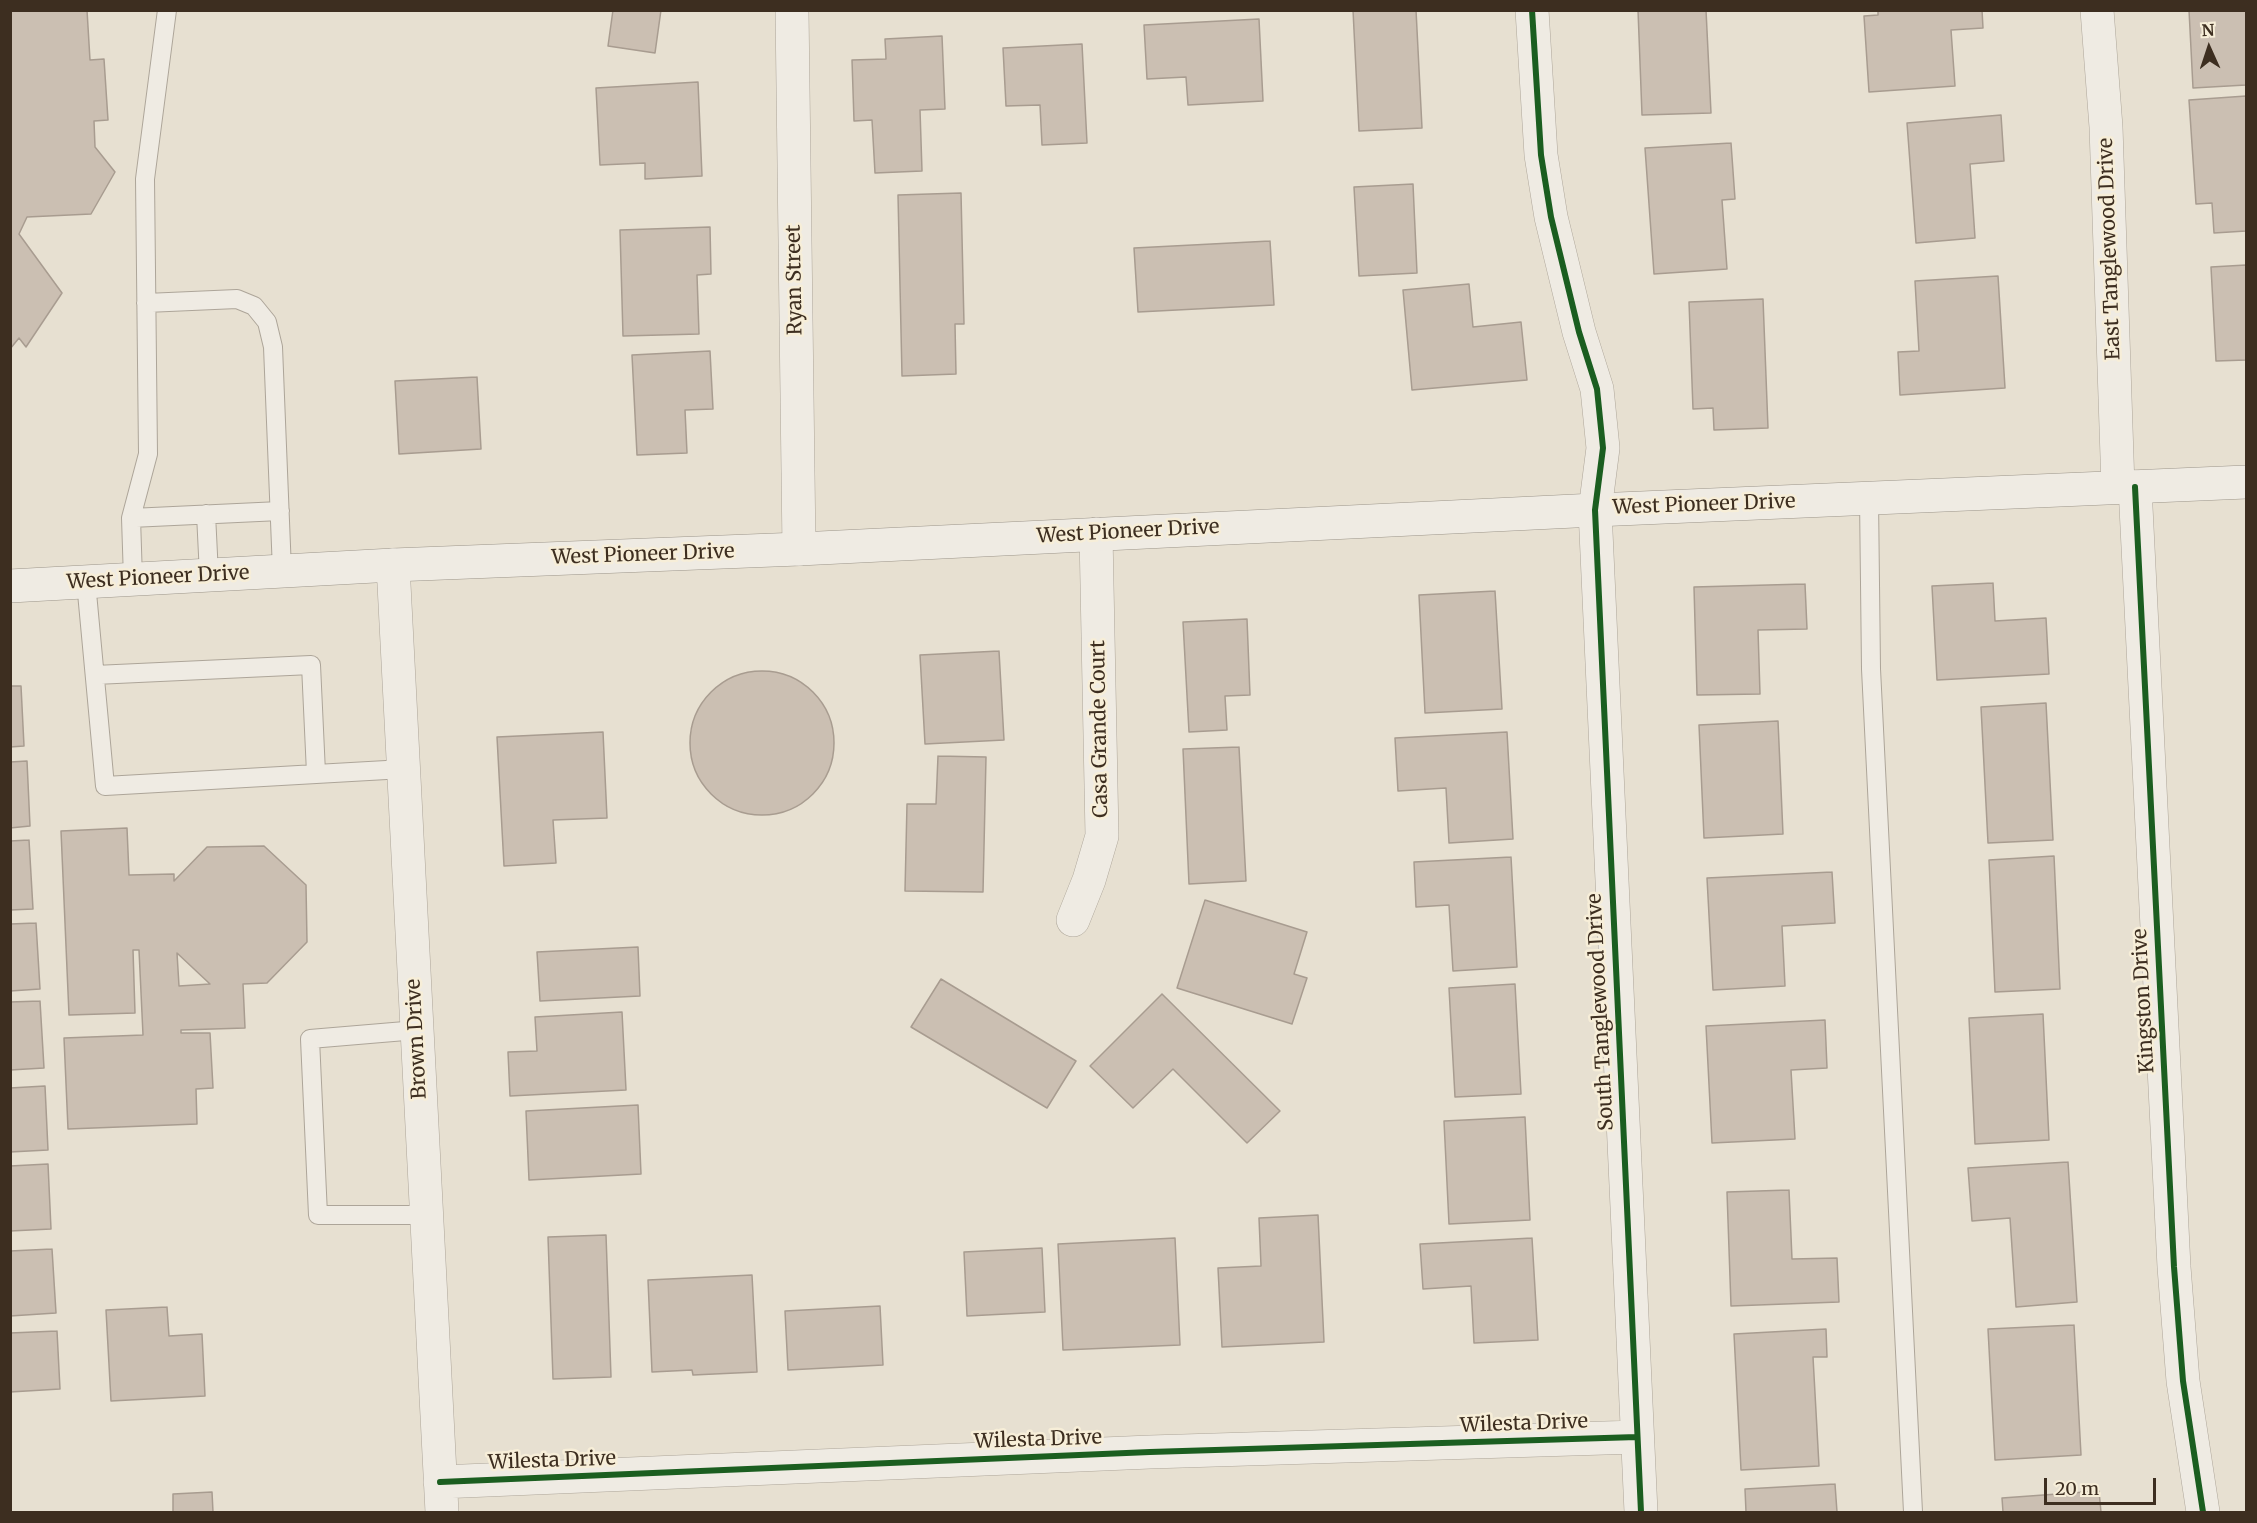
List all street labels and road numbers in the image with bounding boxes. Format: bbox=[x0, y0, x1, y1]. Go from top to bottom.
street label: East Tanglewood Drive bbox=[2094, 137, 2126, 361]
street label: Ryan Street bbox=[782, 224, 808, 336]
street label: West Pioneer Drive bbox=[1612, 490, 1796, 520]
street label: West Pioneer Drive bbox=[1036, 515, 1220, 549]
street label: West Pioneer Drive bbox=[551, 540, 735, 570]
street label: West Pioneer Drive bbox=[66, 561, 250, 595]
street label: Casa Grande Court bbox=[1086, 640, 1114, 818]
street label: South Tanglewood Drive bbox=[1583, 893, 1619, 1131]
street label: Kingston Drive bbox=[2128, 928, 2160, 1074]
street label: Brown Drive bbox=[402, 978, 432, 1100]
street label: Wilesta Drive bbox=[1460, 1410, 1588, 1438]
street label: Wilesta Drive bbox=[974, 1426, 1102, 1454]
street label: Wilesta Drive bbox=[488, 1447, 616, 1475]

